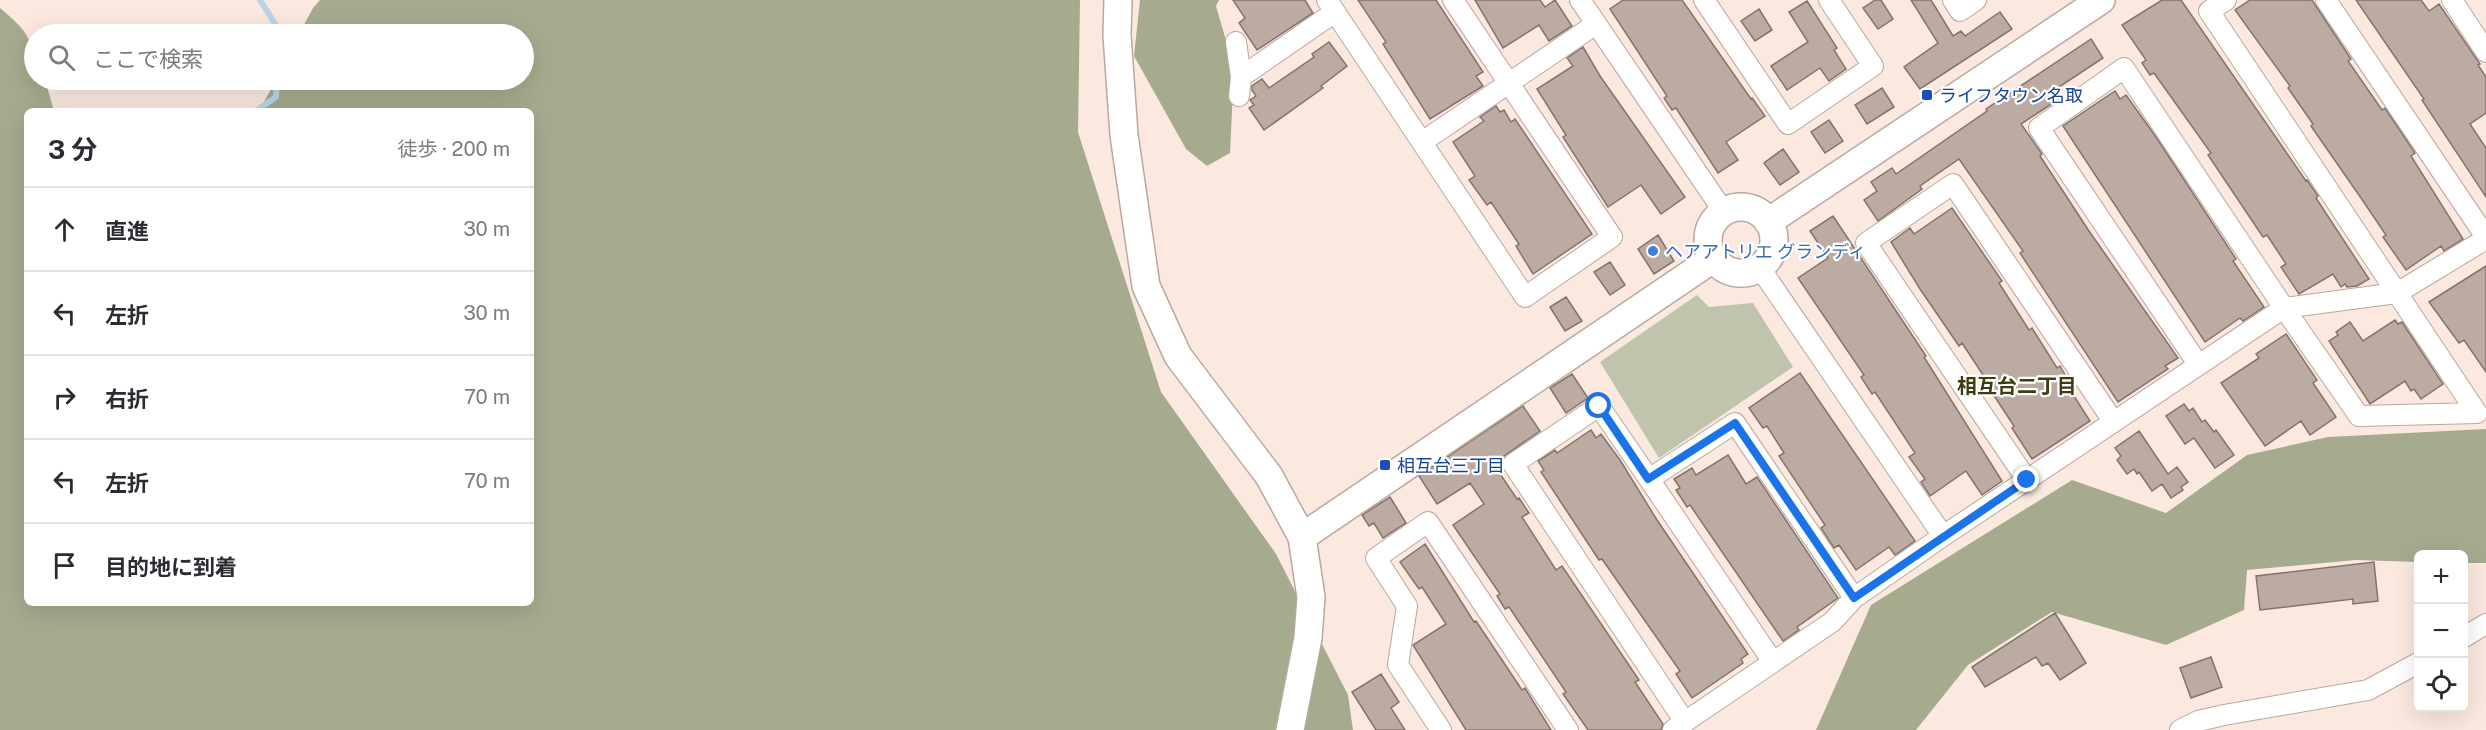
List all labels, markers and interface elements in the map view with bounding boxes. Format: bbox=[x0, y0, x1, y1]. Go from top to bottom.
search box bbox=[24, 24, 534, 90]
icon: search bbox=[45, 41, 78, 74]
text: ここで検索 bbox=[93, 46, 203, 72]
place label: ライフタウン名取 bbox=[1939, 85, 2083, 106]
marker: ライフタウン名取 bbox=[1920, 88, 1934, 102]
text: 3 分 bbox=[48, 134, 97, 165]
text: 徒歩 · 200 m bbox=[397, 137, 510, 161]
icon: ahead bbox=[48, 213, 81, 246]
text: 30 m bbox=[463, 217, 510, 241]
text: 直進 bbox=[105, 218, 149, 244]
place label: ヘアアトリエ グランディ bbox=[1665, 241, 1866, 262]
marker: ヘアアトリエ グランディ bbox=[1646, 244, 1660, 258]
icon: left bbox=[48, 297, 81, 330]
text: 30 m bbox=[463, 301, 510, 325]
text: 左折 bbox=[105, 302, 149, 328]
district label: 相互台二丁目 bbox=[1957, 374, 2077, 398]
icon: right bbox=[48, 381, 81, 414]
text: 70 m bbox=[464, 385, 510, 409]
text: 右折 bbox=[105, 386, 149, 412]
route start bbox=[1585, 392, 1611, 418]
place label: 相互台三丁目 bbox=[1397, 455, 1505, 476]
marker: 相互台三丁目 bbox=[1378, 458, 1392, 472]
icon: left bbox=[48, 465, 81, 498]
route end bbox=[2013, 466, 2039, 492]
text: 70 m bbox=[464, 469, 510, 493]
text: 左折 bbox=[105, 470, 149, 496]
icon: arrive bbox=[48, 549, 81, 582]
map controls bbox=[2414, 550, 2468, 712]
button: + bbox=[2414, 550, 2468, 604]
text: 目的地に到着 bbox=[105, 554, 237, 580]
button: − bbox=[2414, 604, 2468, 658]
button: locate bbox=[2414, 658, 2468, 712]

